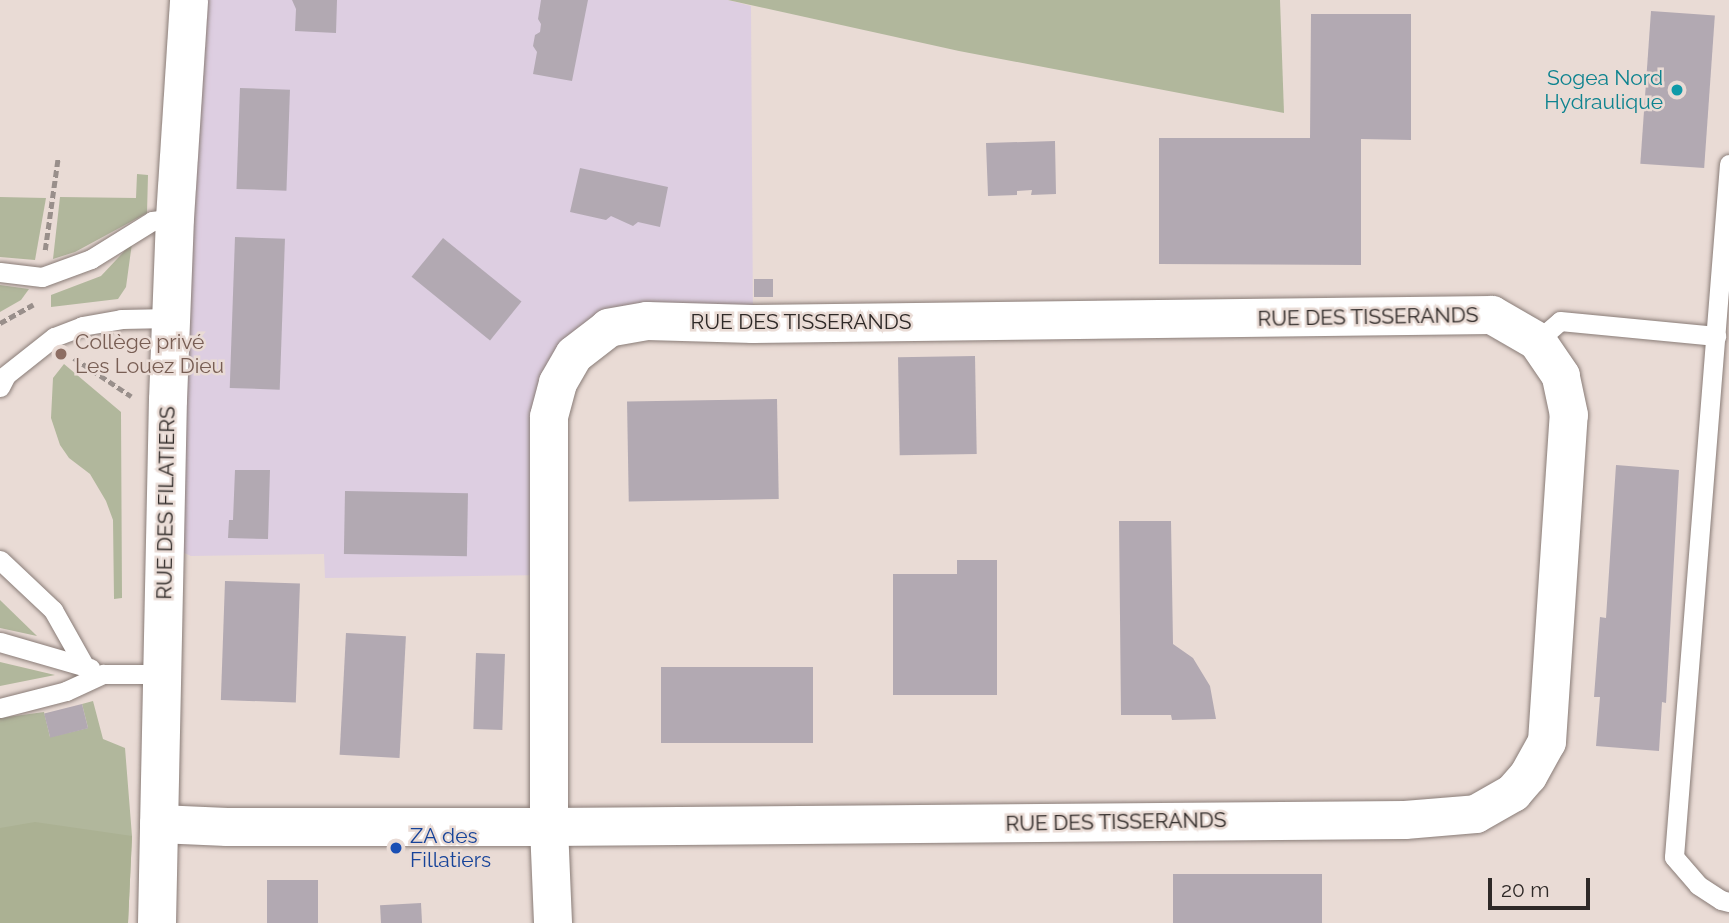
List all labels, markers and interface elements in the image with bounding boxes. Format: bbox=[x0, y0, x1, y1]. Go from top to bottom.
place label: Sogea Nord Hydraulique bbox=[1544, 65, 1663, 115]
marker: Sogea Nord Hydraulique bbox=[1669, 82, 1685, 98]
street label: RUE DES TISSERANDS bbox=[1257, 302, 1479, 332]
street label: RUE DES TISSERANDS bbox=[690, 309, 912, 335]
place label: Collège privé Les Louez Dieu bbox=[75, 329, 224, 379]
marker: Collège privé Les Louez Dieu bbox=[53, 346, 69, 362]
street label: RUE DES FILATIERS bbox=[152, 406, 180, 600]
street label: RUE DES TISSERANDS bbox=[1005, 807, 1227, 837]
place label: ZA des Fillatiers bbox=[410, 823, 491, 873]
marker: ZA des Fillatiers bbox=[388, 840, 404, 856]
scale bar bbox=[1491, 864, 1592, 908]
text: 20 m bbox=[1501, 877, 1549, 902]

